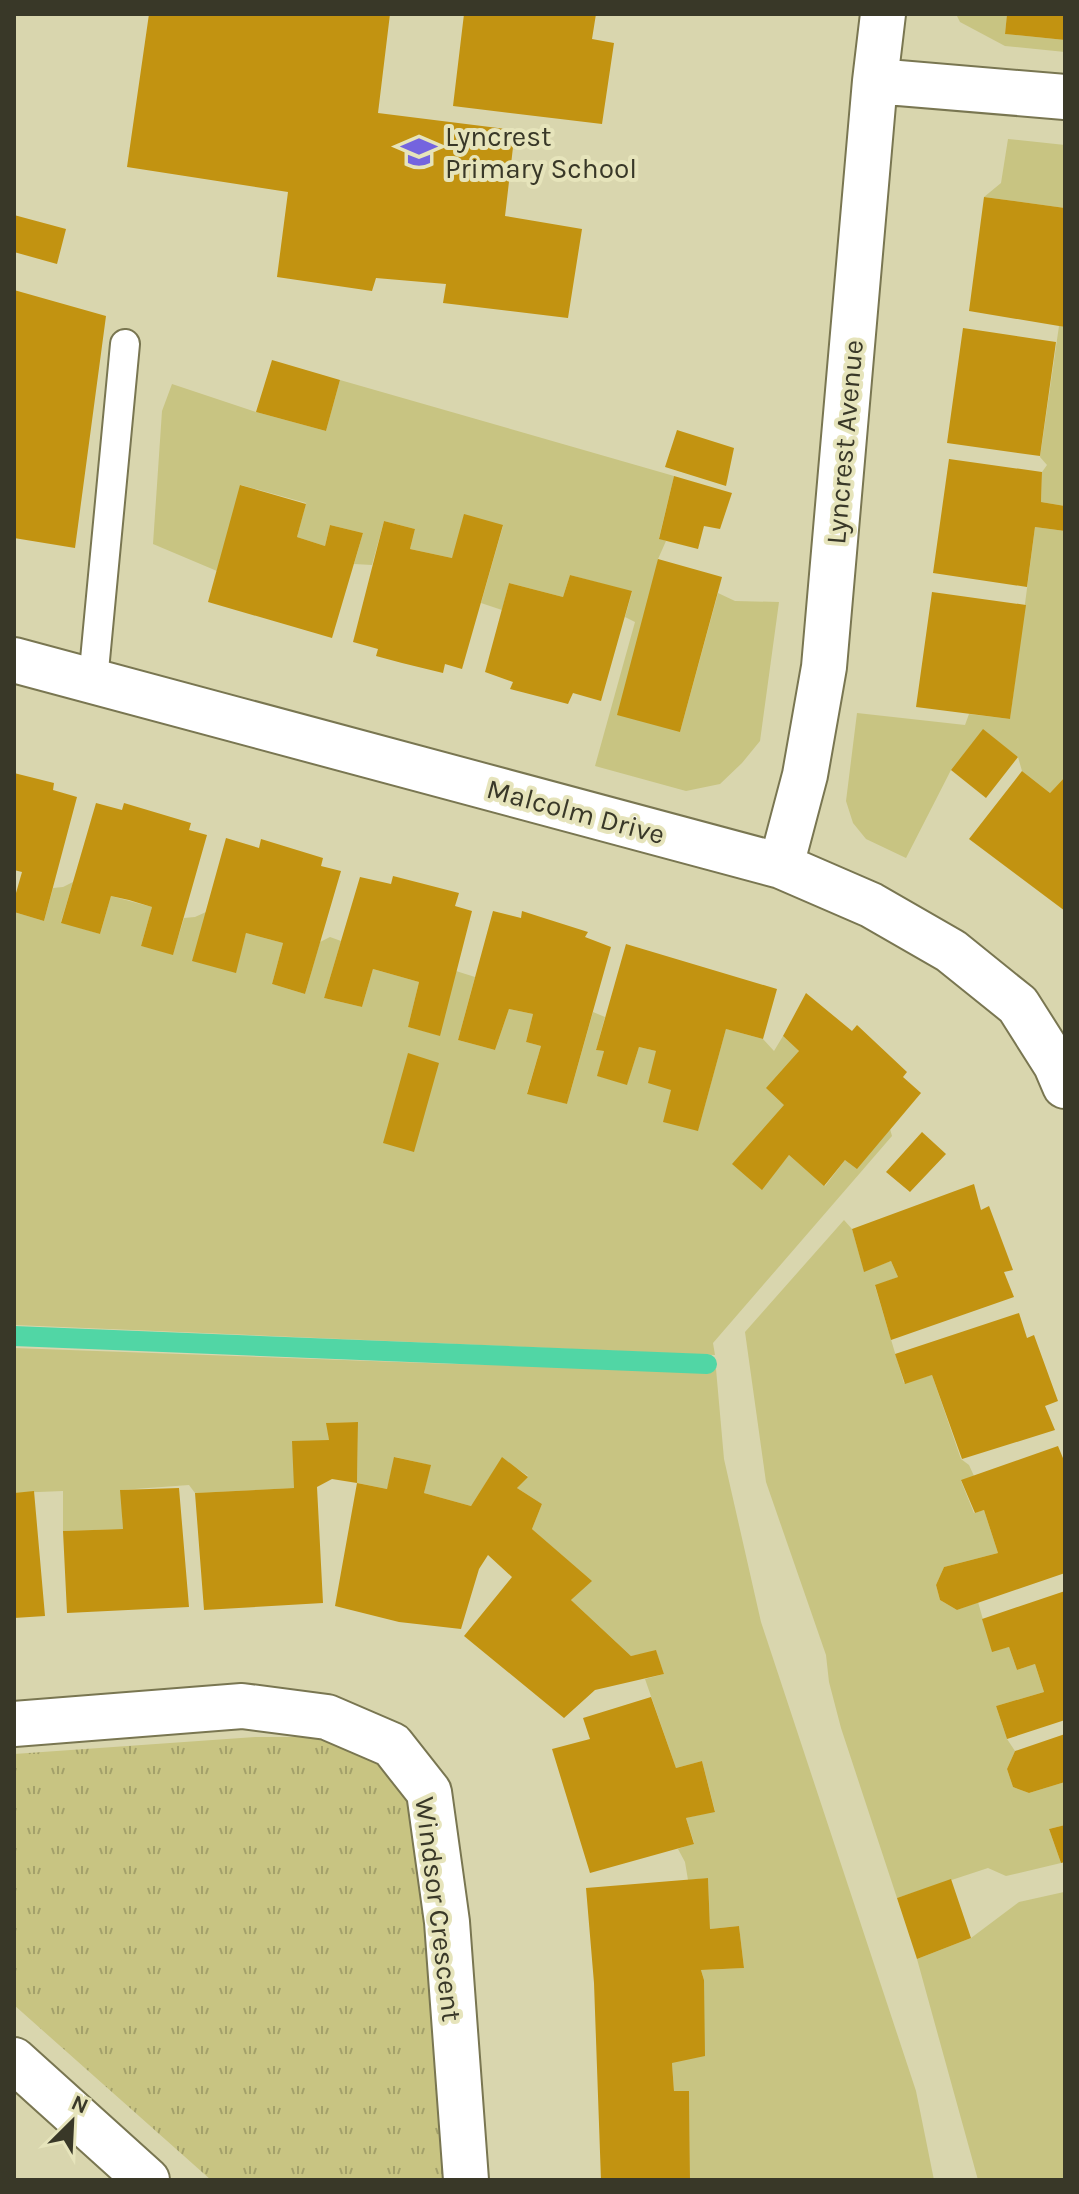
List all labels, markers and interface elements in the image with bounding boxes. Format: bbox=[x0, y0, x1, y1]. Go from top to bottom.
place label: Lyncrest Primary School bbox=[445, 120, 637, 185]
school or university icon: Lyncrest Primary School bbox=[400, 133, 438, 171]
street label: Lyncrest Avenue bbox=[819, 338, 870, 546]
street label: Malcolm Drive bbox=[483, 772, 668, 851]
street label: Windsor Crescent bbox=[408, 1795, 469, 2023]
north arrow bbox=[32, 2082, 112, 2162]
text: N bbox=[67, 2090, 92, 2120]

